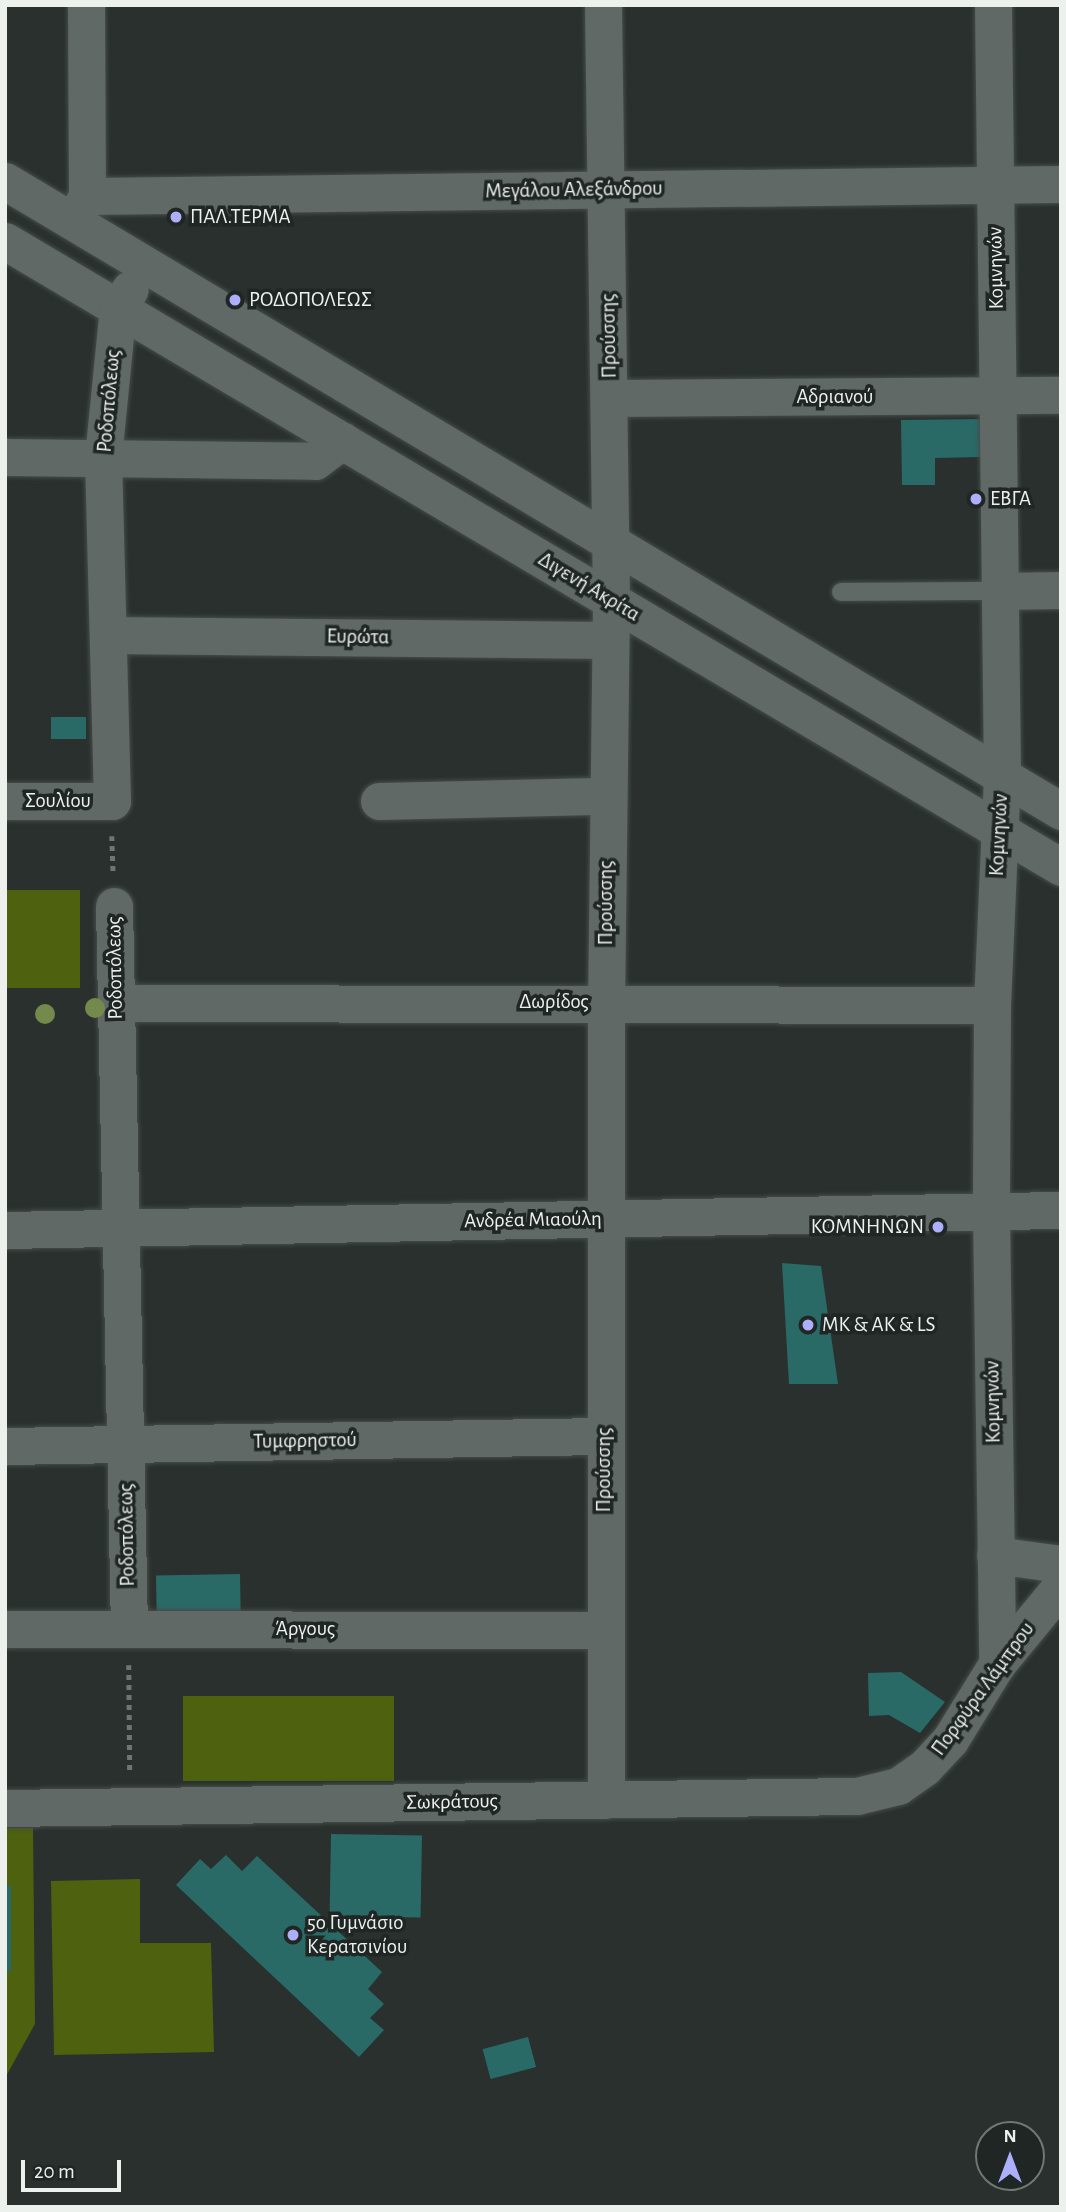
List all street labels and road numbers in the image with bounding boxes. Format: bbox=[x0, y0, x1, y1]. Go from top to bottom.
street label: Μεγάλου Αλεξάνδρου bbox=[485, 176, 663, 204]
street label: Κομνηνών bbox=[983, 226, 1009, 310]
street label: Προύσσης bbox=[596, 293, 622, 379]
street label: Ροδοπόλεως bbox=[92, 348, 126, 454]
street label: Αδριανού bbox=[797, 384, 873, 410]
street label: Διγενή Ακρίτα bbox=[534, 547, 644, 627]
street label: Ευρώτα bbox=[326, 624, 390, 650]
street label: Σουλίου bbox=[25, 788, 91, 814]
street label: Κομνηνών bbox=[984, 793, 1014, 877]
street label: Προύσσης bbox=[593, 861, 619, 945]
street label: Ροδοπόλεως bbox=[102, 916, 128, 1020]
street label: Δωρίδος bbox=[519, 989, 589, 1015]
street label: Ανδρέα Μιαούλη bbox=[464, 1206, 602, 1234]
street label: Κομνηνών bbox=[980, 1360, 1006, 1444]
street label: Τυμφρηστού bbox=[253, 1427, 357, 1455]
street label: Προύσσης bbox=[591, 1428, 617, 1512]
street label: Ροδοπόλεως bbox=[114, 1483, 140, 1587]
street label: Άργους bbox=[275, 1616, 335, 1642]
street label: Πορφύρα Λάμπρου bbox=[926, 1617, 1040, 1761]
street label: Σωκράτους bbox=[406, 1789, 498, 1815]

